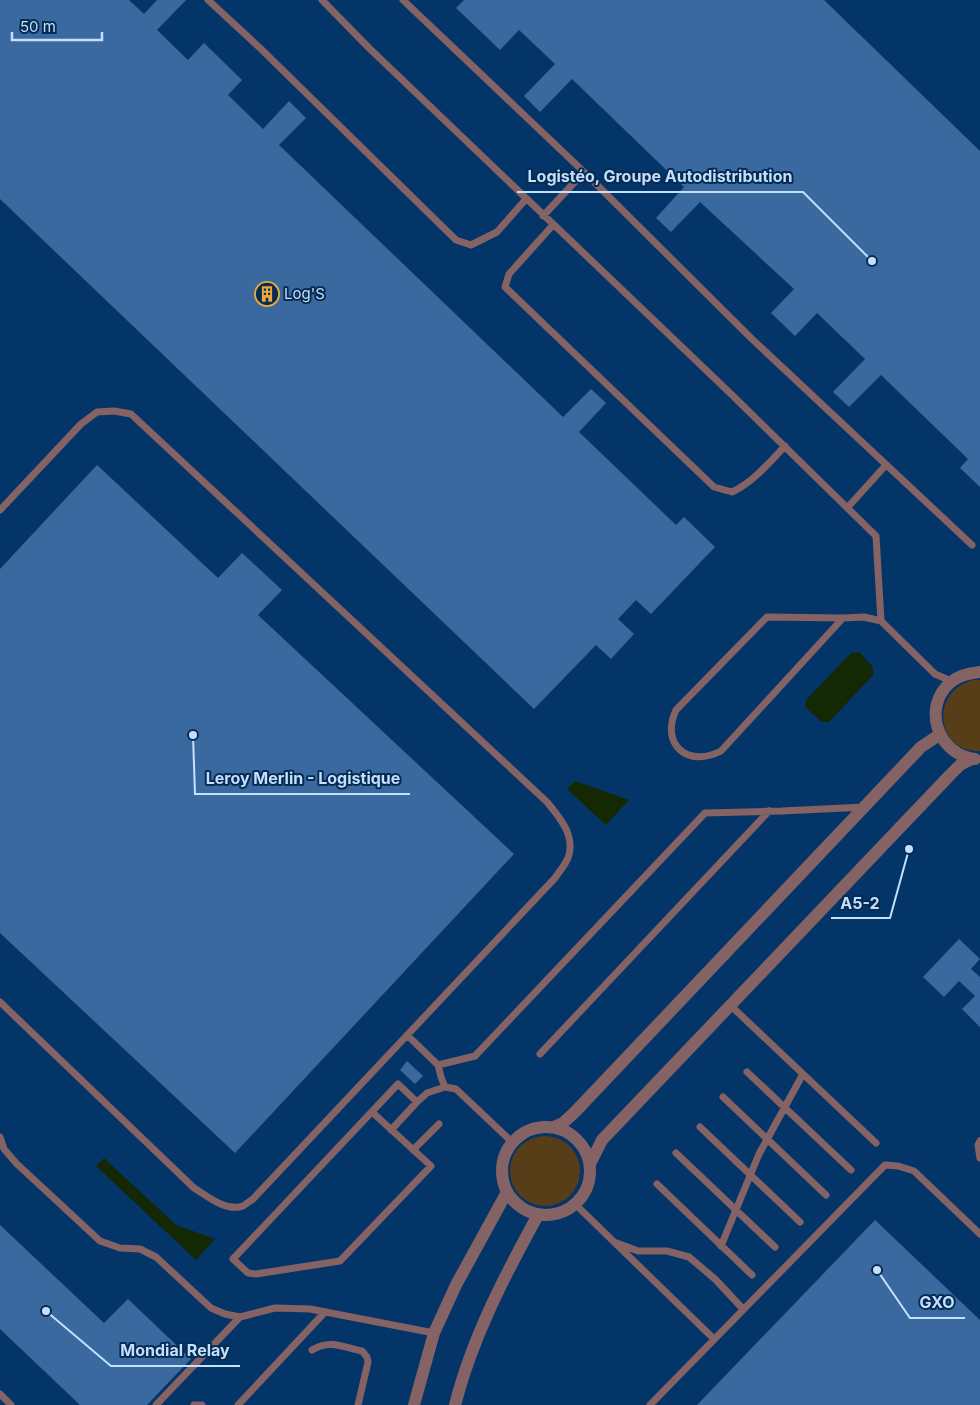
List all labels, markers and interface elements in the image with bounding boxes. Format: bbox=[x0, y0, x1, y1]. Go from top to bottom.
scale bar bbox=[12, 10, 102, 42]
text: 50 m bbox=[20, 17, 56, 36]
callout: Logistéo, Groupe Autodistribution bbox=[517, 161, 803, 192]
text: Logistéo, Groupe Autodistribution bbox=[528, 166, 792, 186]
building icon: Log'S bbox=[254, 281, 280, 307]
place label: Log'S bbox=[284, 284, 325, 303]
callout: Leroy Merlin - Logistique bbox=[195, 763, 410, 794]
text: Leroy Merlin - Logistique bbox=[206, 768, 400, 788]
callout: A5-2 bbox=[831, 887, 890, 918]
text: A5-2 bbox=[840, 893, 880, 913]
callout: GXO bbox=[910, 1287, 965, 1318]
text: GXO bbox=[919, 1292, 955, 1312]
callout: Mondial Relay bbox=[111, 1335, 240, 1366]
text: Mondial Relay bbox=[120, 1340, 230, 1360]

